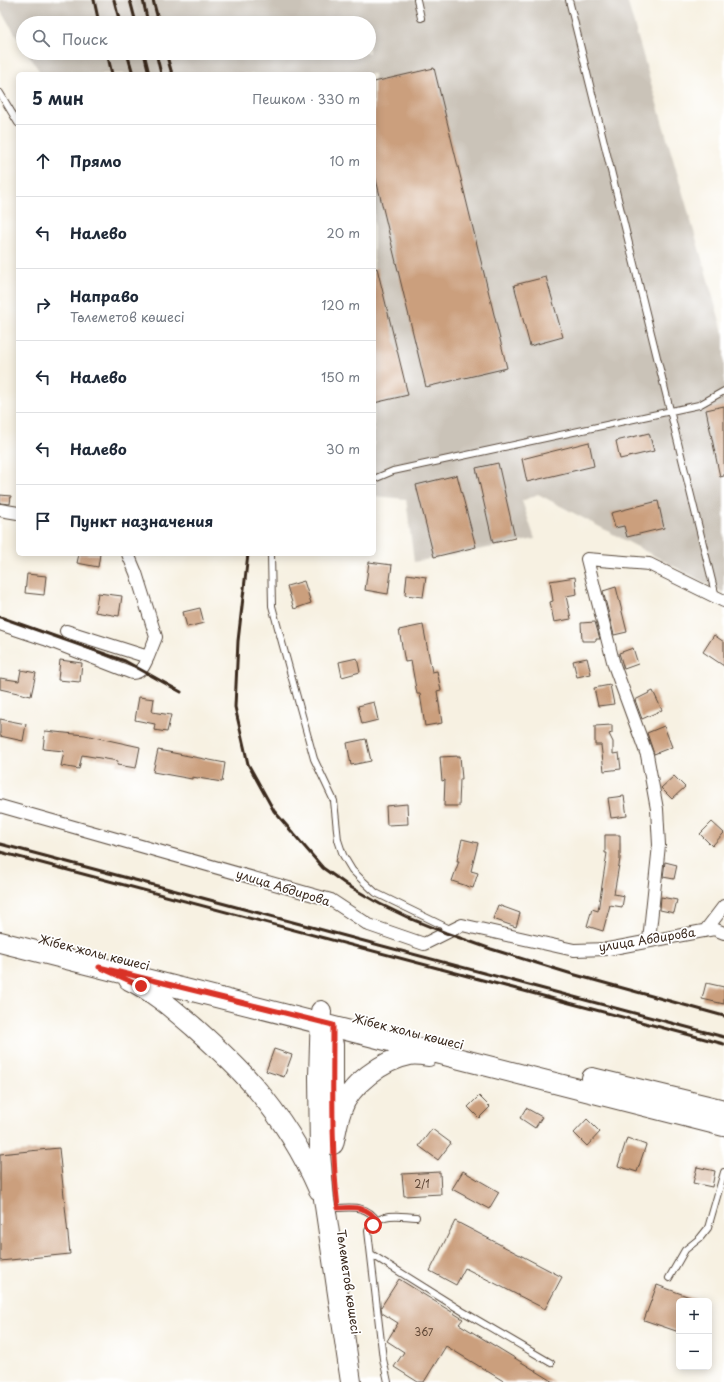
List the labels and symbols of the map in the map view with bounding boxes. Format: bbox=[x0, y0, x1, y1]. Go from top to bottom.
street label: улица Абдирова bbox=[234, 864, 333, 910]
street label: улица Абдирова bbox=[597, 922, 697, 956]
street label: Жібек жолы көшесі bbox=[37, 929, 152, 975]
route end bbox=[132, 977, 150, 995]
street label: Жібек жолы көшесі bbox=[351, 1008, 466, 1054]
house number: 2/1 bbox=[414, 1176, 430, 1191]
route start bbox=[364, 1216, 382, 1234]
street label: Төлеметов көшесі bbox=[333, 1228, 365, 1335]
house number: 367 bbox=[415, 1324, 434, 1339]

